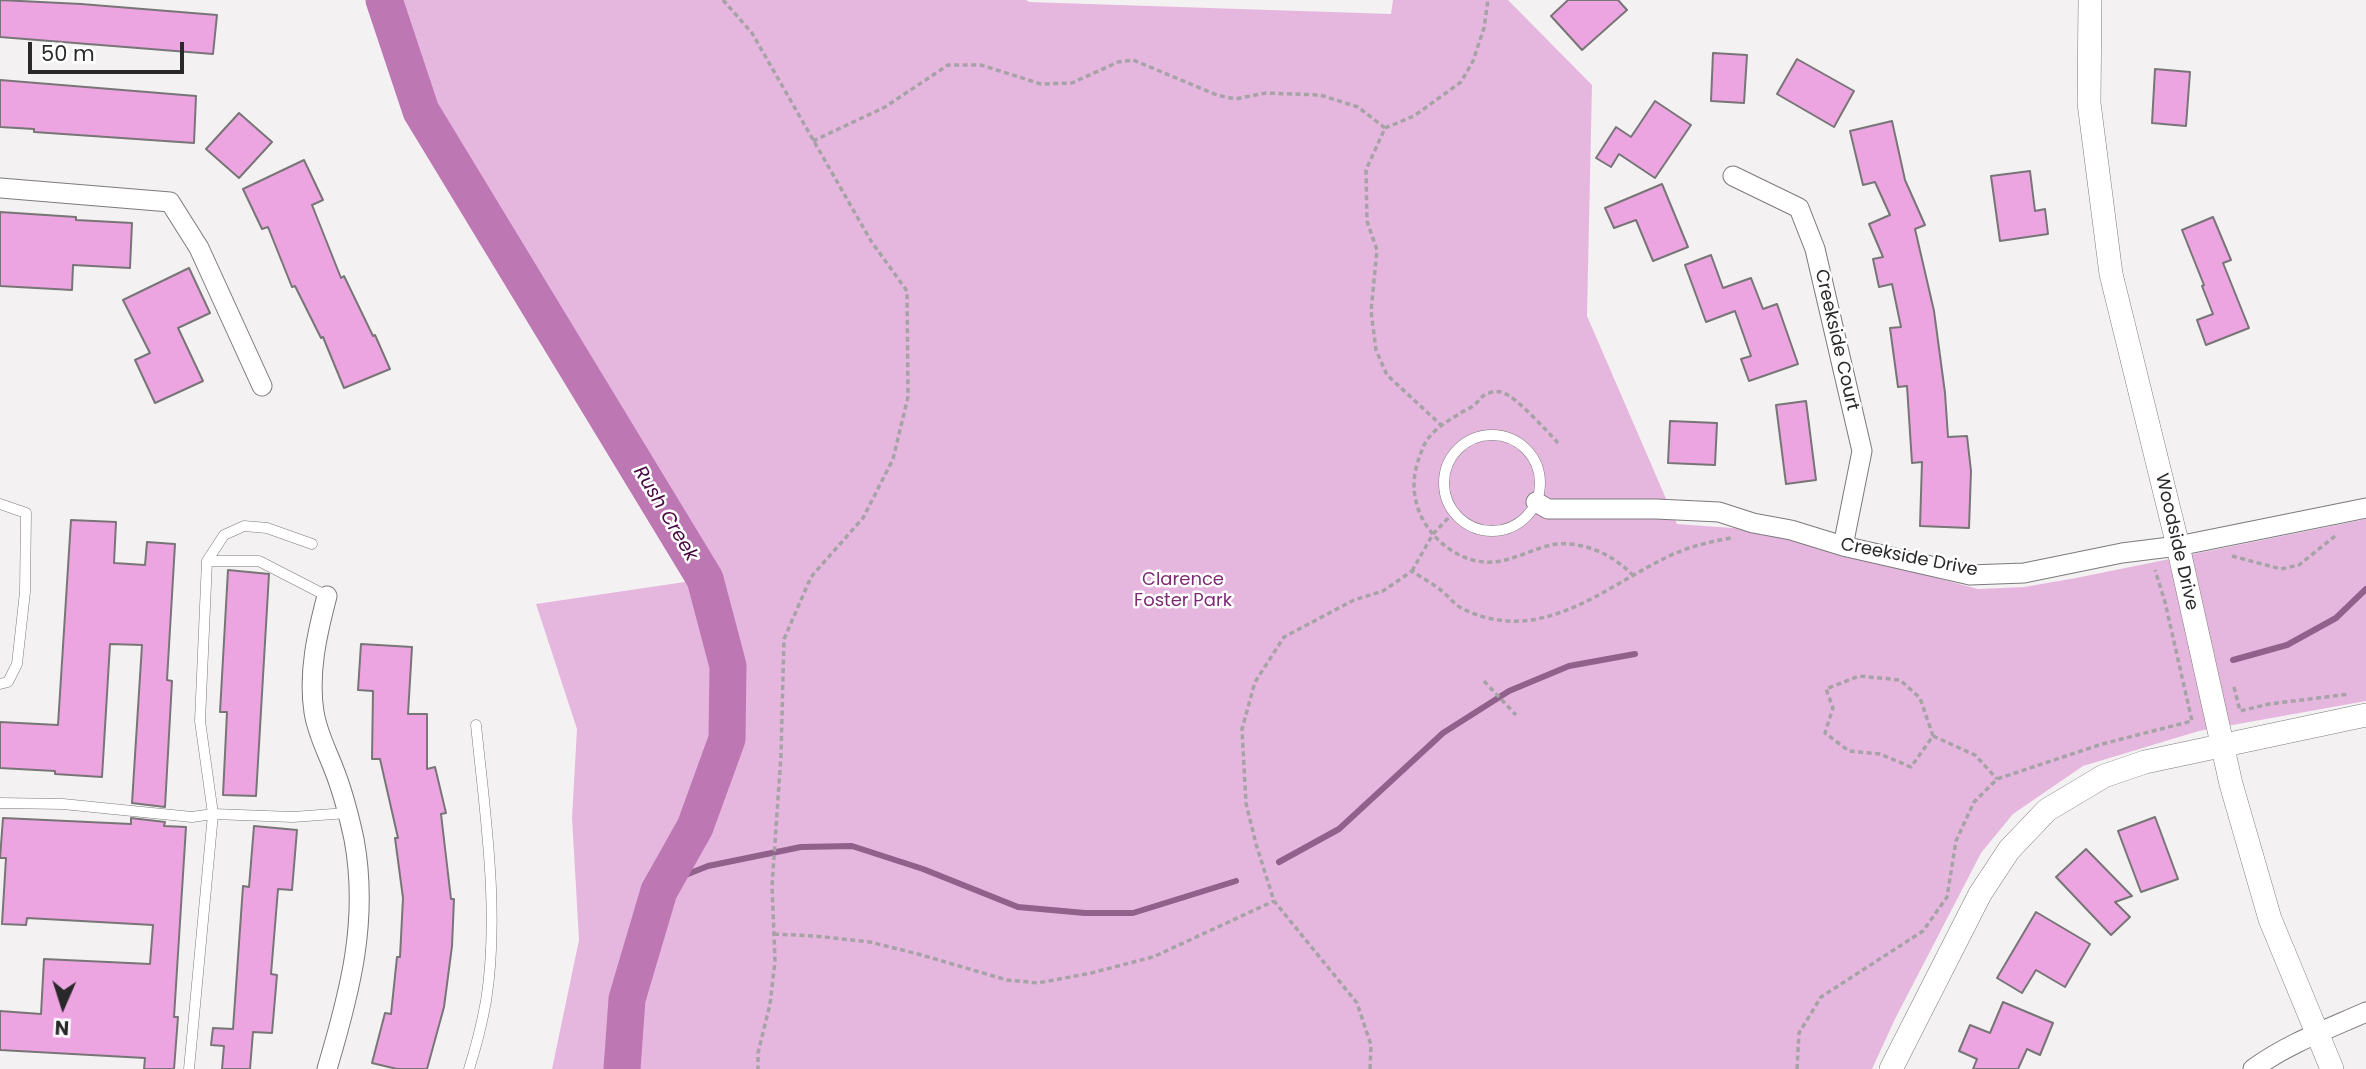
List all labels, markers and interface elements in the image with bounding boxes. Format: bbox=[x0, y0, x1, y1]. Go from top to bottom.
scale bar bbox=[32, 28, 187, 72]
text: 50 m bbox=[41, 39, 95, 68]
street label: Creekside Court bbox=[1809, 267, 1863, 413]
water label: Rush Creek bbox=[628, 462, 702, 566]
street label: Woodside Drive bbox=[2150, 471, 2202, 613]
street label: Creekside Drive bbox=[1839, 534, 1979, 582]
park label: Clarence Foster Park bbox=[1134, 569, 1232, 612]
north arrow bbox=[28, 971, 98, 1041]
text: N bbox=[54, 1014, 70, 1041]

